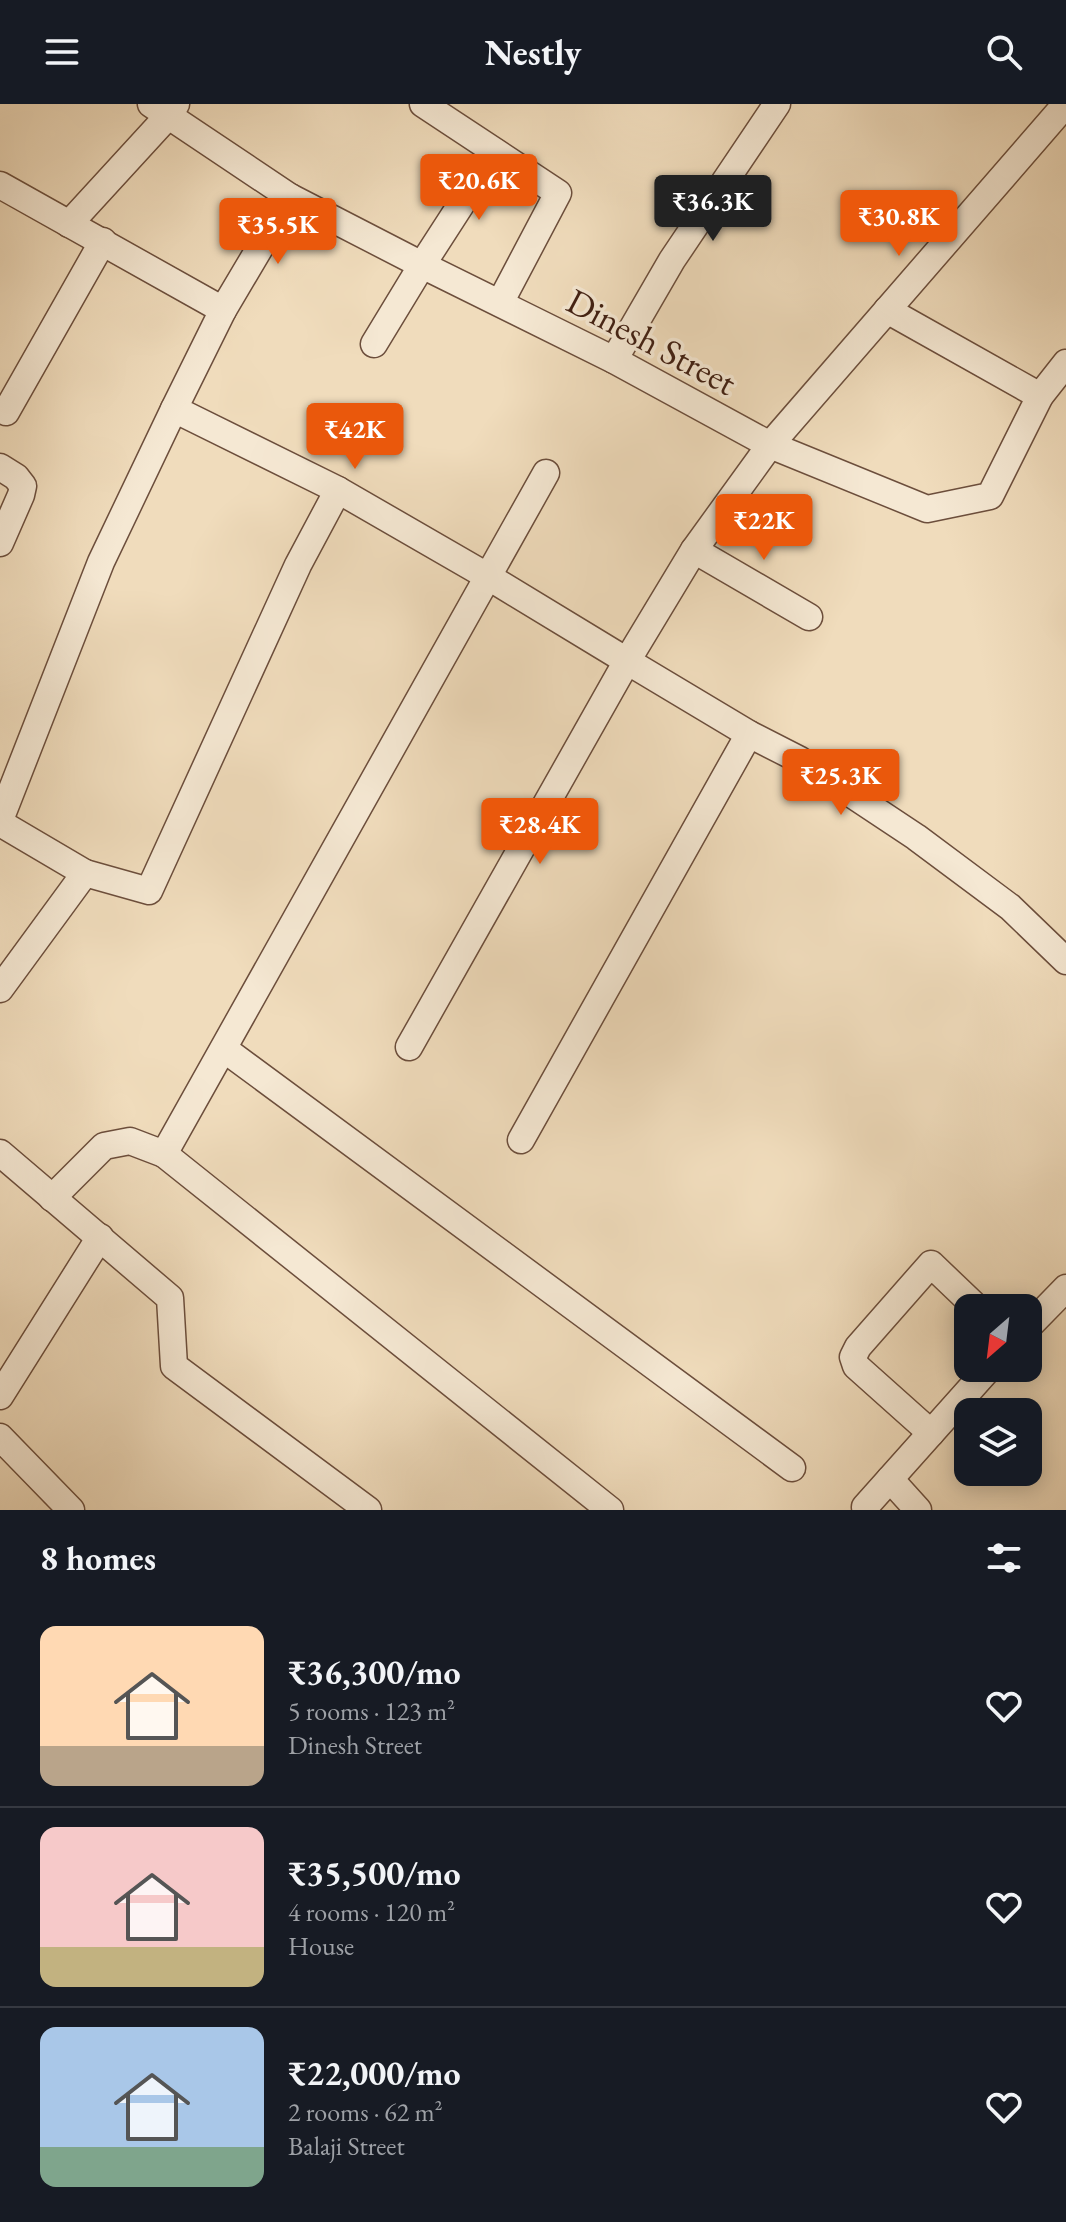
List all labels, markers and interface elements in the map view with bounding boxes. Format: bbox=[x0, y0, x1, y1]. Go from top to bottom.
text: Nestly bbox=[485, 29, 581, 76]
icon: menu bbox=[40, 30, 84, 74]
icon: search bbox=[982, 30, 1026, 74]
pin: ₹20.6K bbox=[414, 154, 544, 222]
text: ₹20.6K bbox=[438, 163, 520, 197]
pin: ₹36.3K bbox=[648, 175, 778, 243]
text: ₹36.3K bbox=[672, 184, 754, 218]
pin: ₹30.8K bbox=[834, 190, 964, 258]
pin: ₹35.5K bbox=[213, 198, 343, 266]
text: ₹30.8K bbox=[858, 199, 940, 233]
text: ₹35.5K bbox=[237, 207, 319, 241]
street label: Dinesh Street bbox=[559, 277, 745, 406]
pin: ₹42K bbox=[308, 403, 402, 471]
text: ₹42K bbox=[324, 412, 386, 446]
pin: ₹22K bbox=[717, 494, 811, 562]
text: ₹22K bbox=[733, 503, 795, 537]
pin: ₹25.3K bbox=[776, 749, 906, 817]
text: ₹25.3K bbox=[800, 758, 882, 792]
pin: ₹28.4K bbox=[475, 798, 605, 866]
text: ₹28.4K bbox=[499, 807, 581, 841]
north arrow bbox=[954, 1294, 1042, 1382]
map controls bbox=[954, 1294, 1042, 1486]
button: layers bbox=[954, 1398, 1042, 1486]
text: 8 homes bbox=[40, 1536, 156, 1580]
icon: filters bbox=[982, 1536, 1026, 1580]
text: ₹36,300/mo bbox=[288, 1650, 461, 1694]
icon: home bbox=[104, 1658, 200, 1754]
icon: heart bbox=[982, 1684, 1026, 1728]
text: 5 rooms · 123 m² bbox=[288, 1694, 455, 1728]
text: Dinesh Street bbox=[288, 1728, 422, 1762]
text: ₹35,500/mo bbox=[288, 1851, 461, 1895]
icon: home bbox=[104, 1859, 200, 1955]
icon: heart bbox=[982, 1885, 1026, 1929]
text: 4 rooms · 120 m² bbox=[288, 1895, 455, 1929]
text: House bbox=[288, 1929, 354, 1963]
text: ₹22,000/mo bbox=[288, 2051, 461, 2095]
icon: home bbox=[104, 2059, 200, 2155]
icon: heart bbox=[982, 2085, 1026, 2129]
text: 2 rooms · 62 m² bbox=[288, 2095, 443, 2129]
text: Balaji Street bbox=[288, 2129, 405, 2163]

